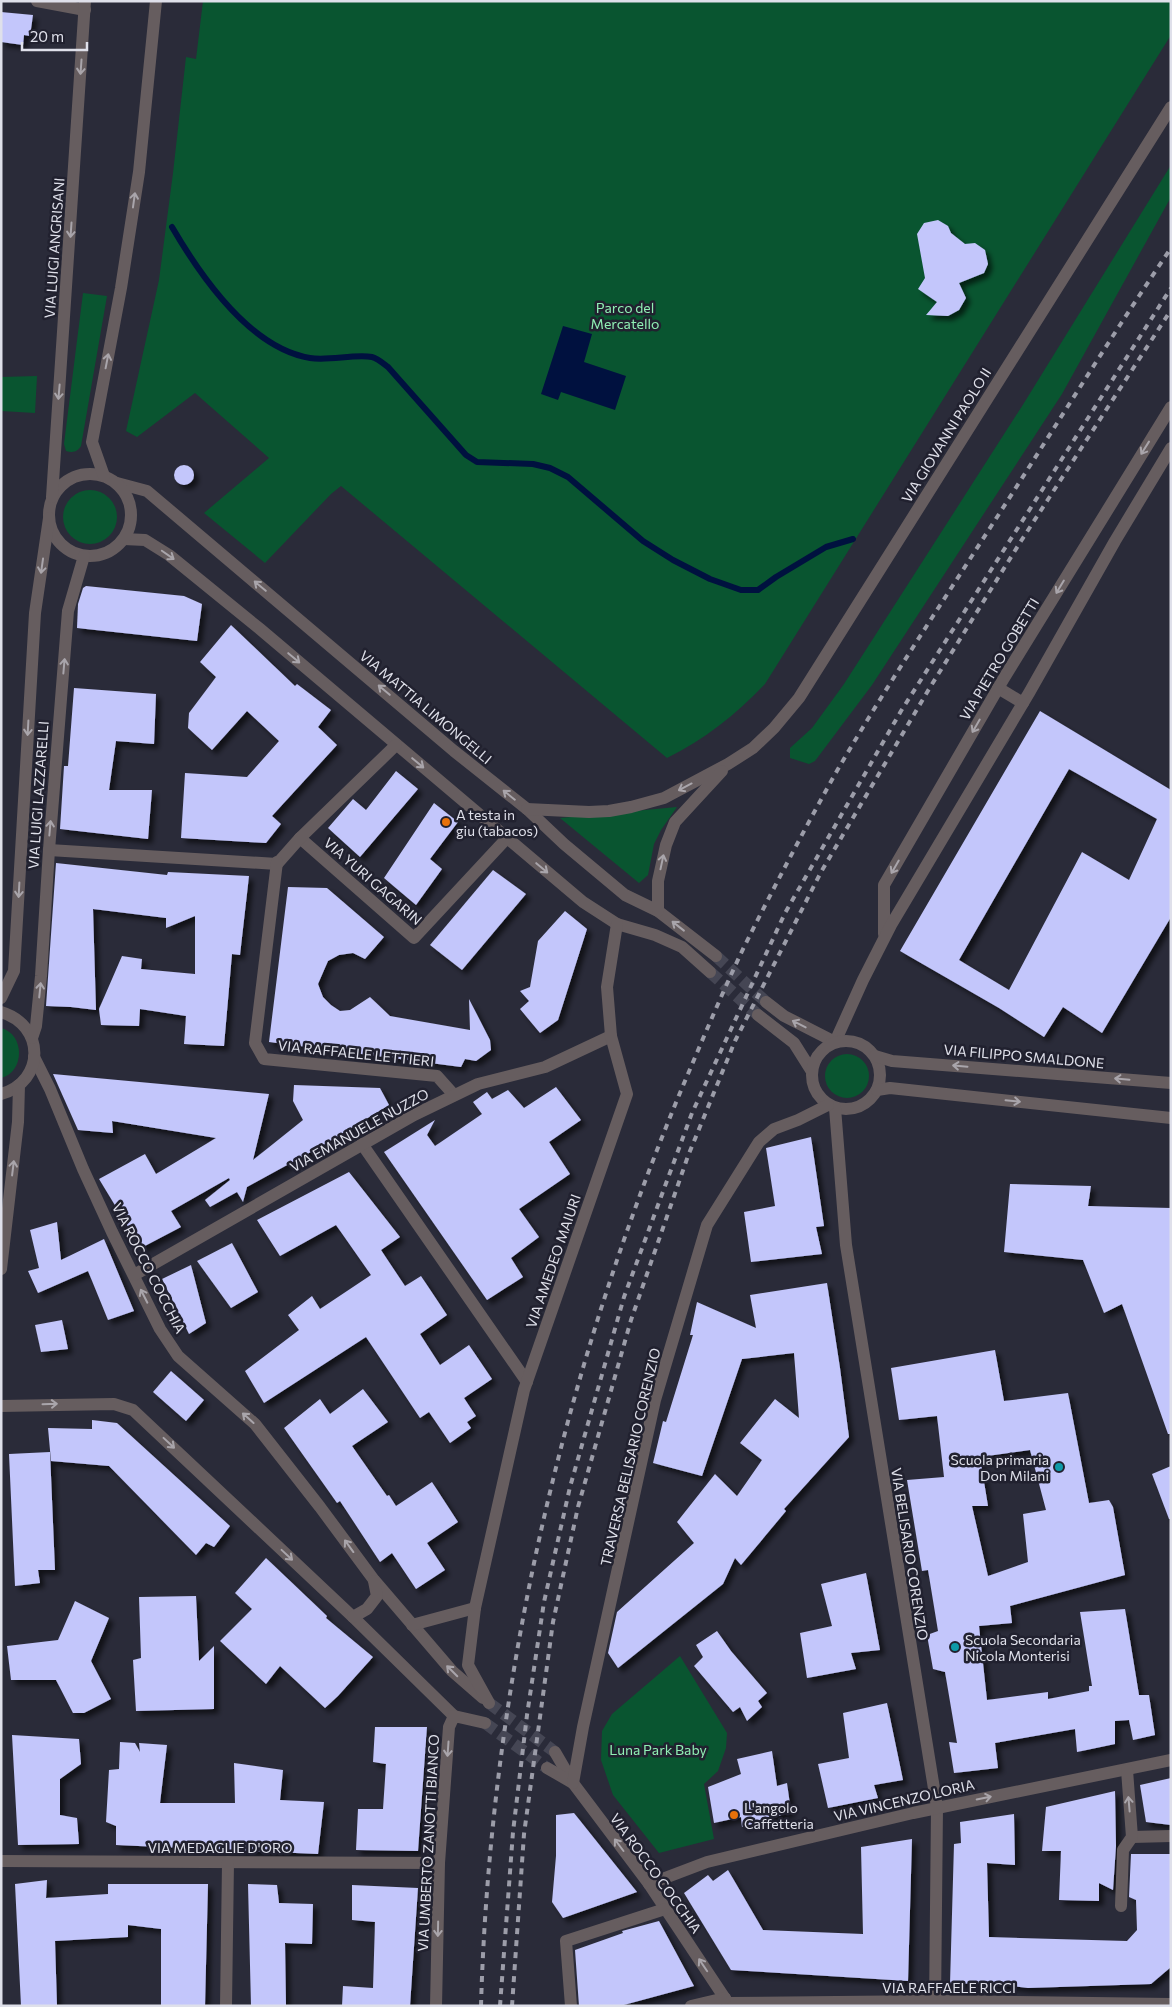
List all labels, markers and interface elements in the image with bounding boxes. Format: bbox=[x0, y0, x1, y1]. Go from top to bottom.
scale bar bbox=[22, 20, 88, 52]
text: 20 m bbox=[30, 27, 64, 45]
one-way arrow bbox=[76, 59, 85, 75]
street label: VIA LUIGI ANGRISANI bbox=[41, 177, 67, 319]
one-way arrow bbox=[130, 193, 140, 209]
one-way arrow bbox=[66, 221, 75, 237]
park label: Parco del Mercatello bbox=[591, 299, 659, 332]
one-way arrow bbox=[103, 353, 113, 369]
street label: VIA GIOVANNI PAOLO II bbox=[898, 365, 994, 505]
one-way arrow bbox=[54, 383, 64, 399]
one-way arrow bbox=[1139, 441, 1149, 455]
one-way arrow bbox=[161, 550, 175, 560]
one-way arrow bbox=[37, 558, 47, 574]
one-way arrow bbox=[1054, 579, 1064, 593]
one-way arrow bbox=[253, 581, 266, 592]
street label: VIA PIETRO GOBETTI bbox=[956, 595, 1042, 723]
street label: VIA MATTIA LIMONGELLI bbox=[356, 647, 496, 767]
one-way arrow bbox=[287, 653, 300, 664]
one-way arrow bbox=[59, 659, 68, 675]
one-way arrow bbox=[378, 685, 391, 696]
one-way arrow bbox=[971, 719, 981, 733]
street label: VIA LUIGI LAZZARELLI bbox=[24, 720, 52, 870]
one-way arrow bbox=[24, 720, 33, 736]
one-way arrow bbox=[411, 757, 424, 768]
one-way arrow bbox=[678, 782, 693, 792]
one-way arrow bbox=[503, 789, 516, 800]
place label: A testa in giu (tabacos) bbox=[456, 806, 538, 839]
marker: A testa in giu (tabacos) bbox=[440, 816, 452, 828]
one-way arrow bbox=[46, 821, 55, 837]
street label: VIA YURI GAGARIN bbox=[320, 834, 426, 928]
one-way arrow bbox=[657, 855, 667, 871]
one-way arrow bbox=[889, 859, 899, 873]
one-way arrow bbox=[535, 863, 548, 874]
one-way arrow bbox=[14, 882, 23, 898]
one-way arrow bbox=[672, 921, 685, 932]
one-way arrow bbox=[35, 983, 45, 999]
one-way arrow bbox=[792, 1019, 807, 1028]
street label: VIA RAFFAELE LETTIERI bbox=[277, 1036, 435, 1070]
street label: VIA FILIPPO SMALDONE bbox=[943, 1041, 1105, 1071]
one-way arrow bbox=[952, 1061, 968, 1071]
one-way arrow bbox=[1114, 1075, 1130, 1084]
street label: VIA EMANUELE NUZZO bbox=[287, 1085, 431, 1175]
one-way arrow bbox=[1004, 1096, 1020, 1106]
one-way arrow bbox=[8, 1160, 18, 1176]
street label: VIA AMEDEO MAIURI bbox=[522, 1192, 584, 1330]
street label: VIA ROCCO COCCHIA bbox=[109, 1200, 189, 1336]
one-way arrow bbox=[139, 1289, 149, 1304]
street label: TRAVERSA BELISARIO CORENZIO bbox=[597, 1346, 663, 1568]
one-way arrow bbox=[42, 1400, 58, 1409]
one-way arrow bbox=[242, 1412, 255, 1424]
one-way arrow bbox=[162, 1437, 175, 1449]
place label: Scuola primaria Don Milani bbox=[951, 1451, 1049, 1484]
marker: Scuola primaria Don Milani bbox=[1053, 1461, 1065, 1473]
street label: VIA BELISARIO CORENZIO bbox=[888, 1467, 932, 1641]
one-way arrow bbox=[344, 1539, 354, 1553]
one-way arrow bbox=[281, 1549, 293, 1561]
place label: Scuola Secondaria Nicola Monterisi bbox=[965, 1631, 1081, 1664]
marker: Scuola Secondaria Nicola Monterisi bbox=[949, 1641, 961, 1653]
one-way arrow bbox=[446, 1665, 458, 1677]
street label: VIA UMBERTO ZANOTTI BIANCO bbox=[414, 1734, 442, 1952]
one-way arrow bbox=[443, 1741, 452, 1757]
park label: Luna Park Baby bbox=[609, 1741, 707, 1758]
street label: VIA VINCENZO LORIA bbox=[832, 1775, 976, 1824]
one-way arrow bbox=[976, 1792, 992, 1802]
one-way arrow bbox=[1125, 1796, 1134, 1812]
place label: L'angolo Caffetteria bbox=[744, 1799, 814, 1832]
marker: L'angolo Caffetteria bbox=[728, 1809, 740, 1821]
street label: VIA ROCCO COCCHIA bbox=[607, 1810, 705, 1937]
street label: VIA MEDAGLIE D'ORO bbox=[147, 1839, 293, 1856]
one-way arrow bbox=[614, 1839, 625, 1852]
one-way arrow bbox=[433, 1920, 443, 1936]
one-way arrow bbox=[698, 1959, 708, 1973]
street label: VIA RAFFAELE RICCI bbox=[882, 1979, 1016, 1996]

